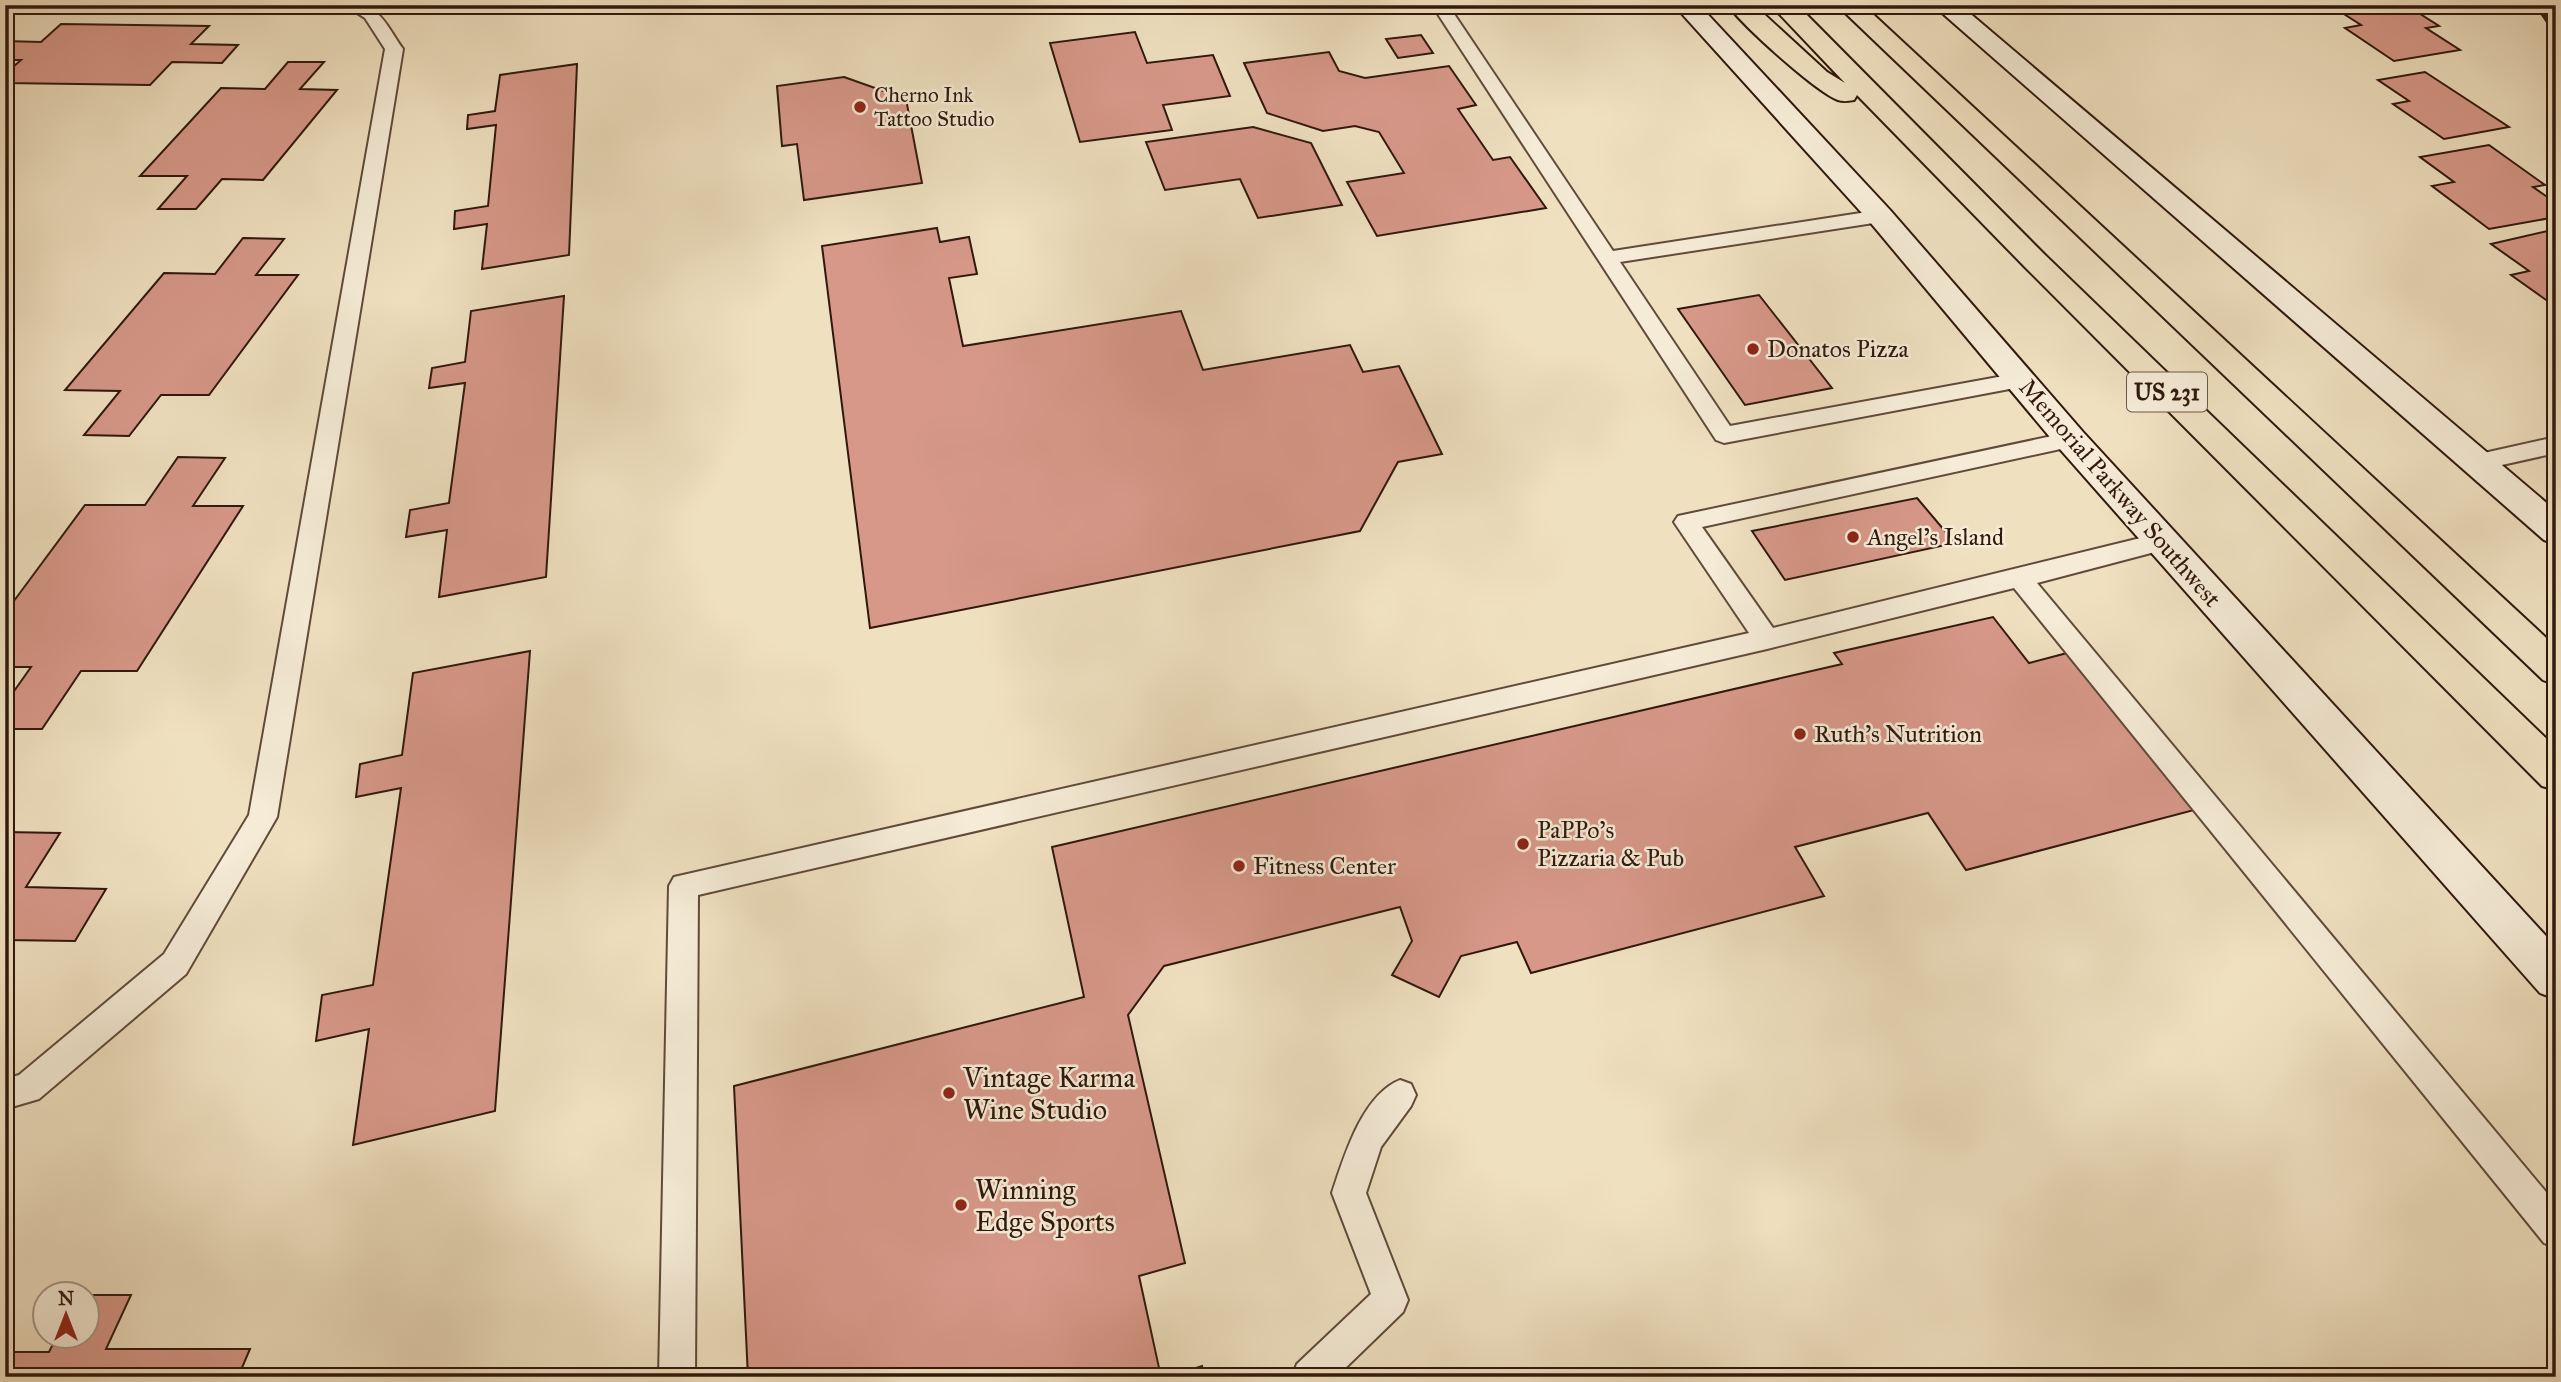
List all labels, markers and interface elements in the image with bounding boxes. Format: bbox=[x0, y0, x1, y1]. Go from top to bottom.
place label: Cherno Ink Tattoo Studio bbox=[874, 82, 995, 132]
marker: Cherno Ink Tattoo Studio bbox=[852, 99, 868, 115]
place label: Donatos Pizza bbox=[1767, 334, 1910, 364]
marker: Donatos Pizza bbox=[1745, 341, 1761, 357]
road number: US 231 bbox=[2127, 372, 2207, 412]
street label: Memorial Parkway Southwest bbox=[2013, 373, 2228, 614]
place label: Angel's Island bbox=[1866, 522, 2004, 552]
marker: Angel's Island bbox=[1845, 529, 1861, 545]
place label: Ruth's Nutrition bbox=[1814, 719, 1982, 749]
marker: Ruth's Nutrition bbox=[1792, 726, 1808, 742]
place label: PaPPo's Pizzaria & Pub bbox=[1537, 815, 1684, 873]
marker: PaPPo's Pizzaria & Pub bbox=[1515, 836, 1531, 852]
place label: Fitness Center bbox=[1253, 851, 1396, 881]
marker: Fitness Center bbox=[1231, 858, 1247, 874]
place label: Vintage Karma Wine Studio bbox=[962, 1060, 1135, 1127]
marker: Vintage Karma Wine Studio bbox=[941, 1085, 957, 1101]
place label: Winning Edge Sports bbox=[975, 1172, 1115, 1239]
marker: Winning Edge Sports bbox=[953, 1197, 969, 1213]
north arrow bbox=[32, 1280, 102, 1350]
text: N bbox=[58, 1287, 74, 1310]

